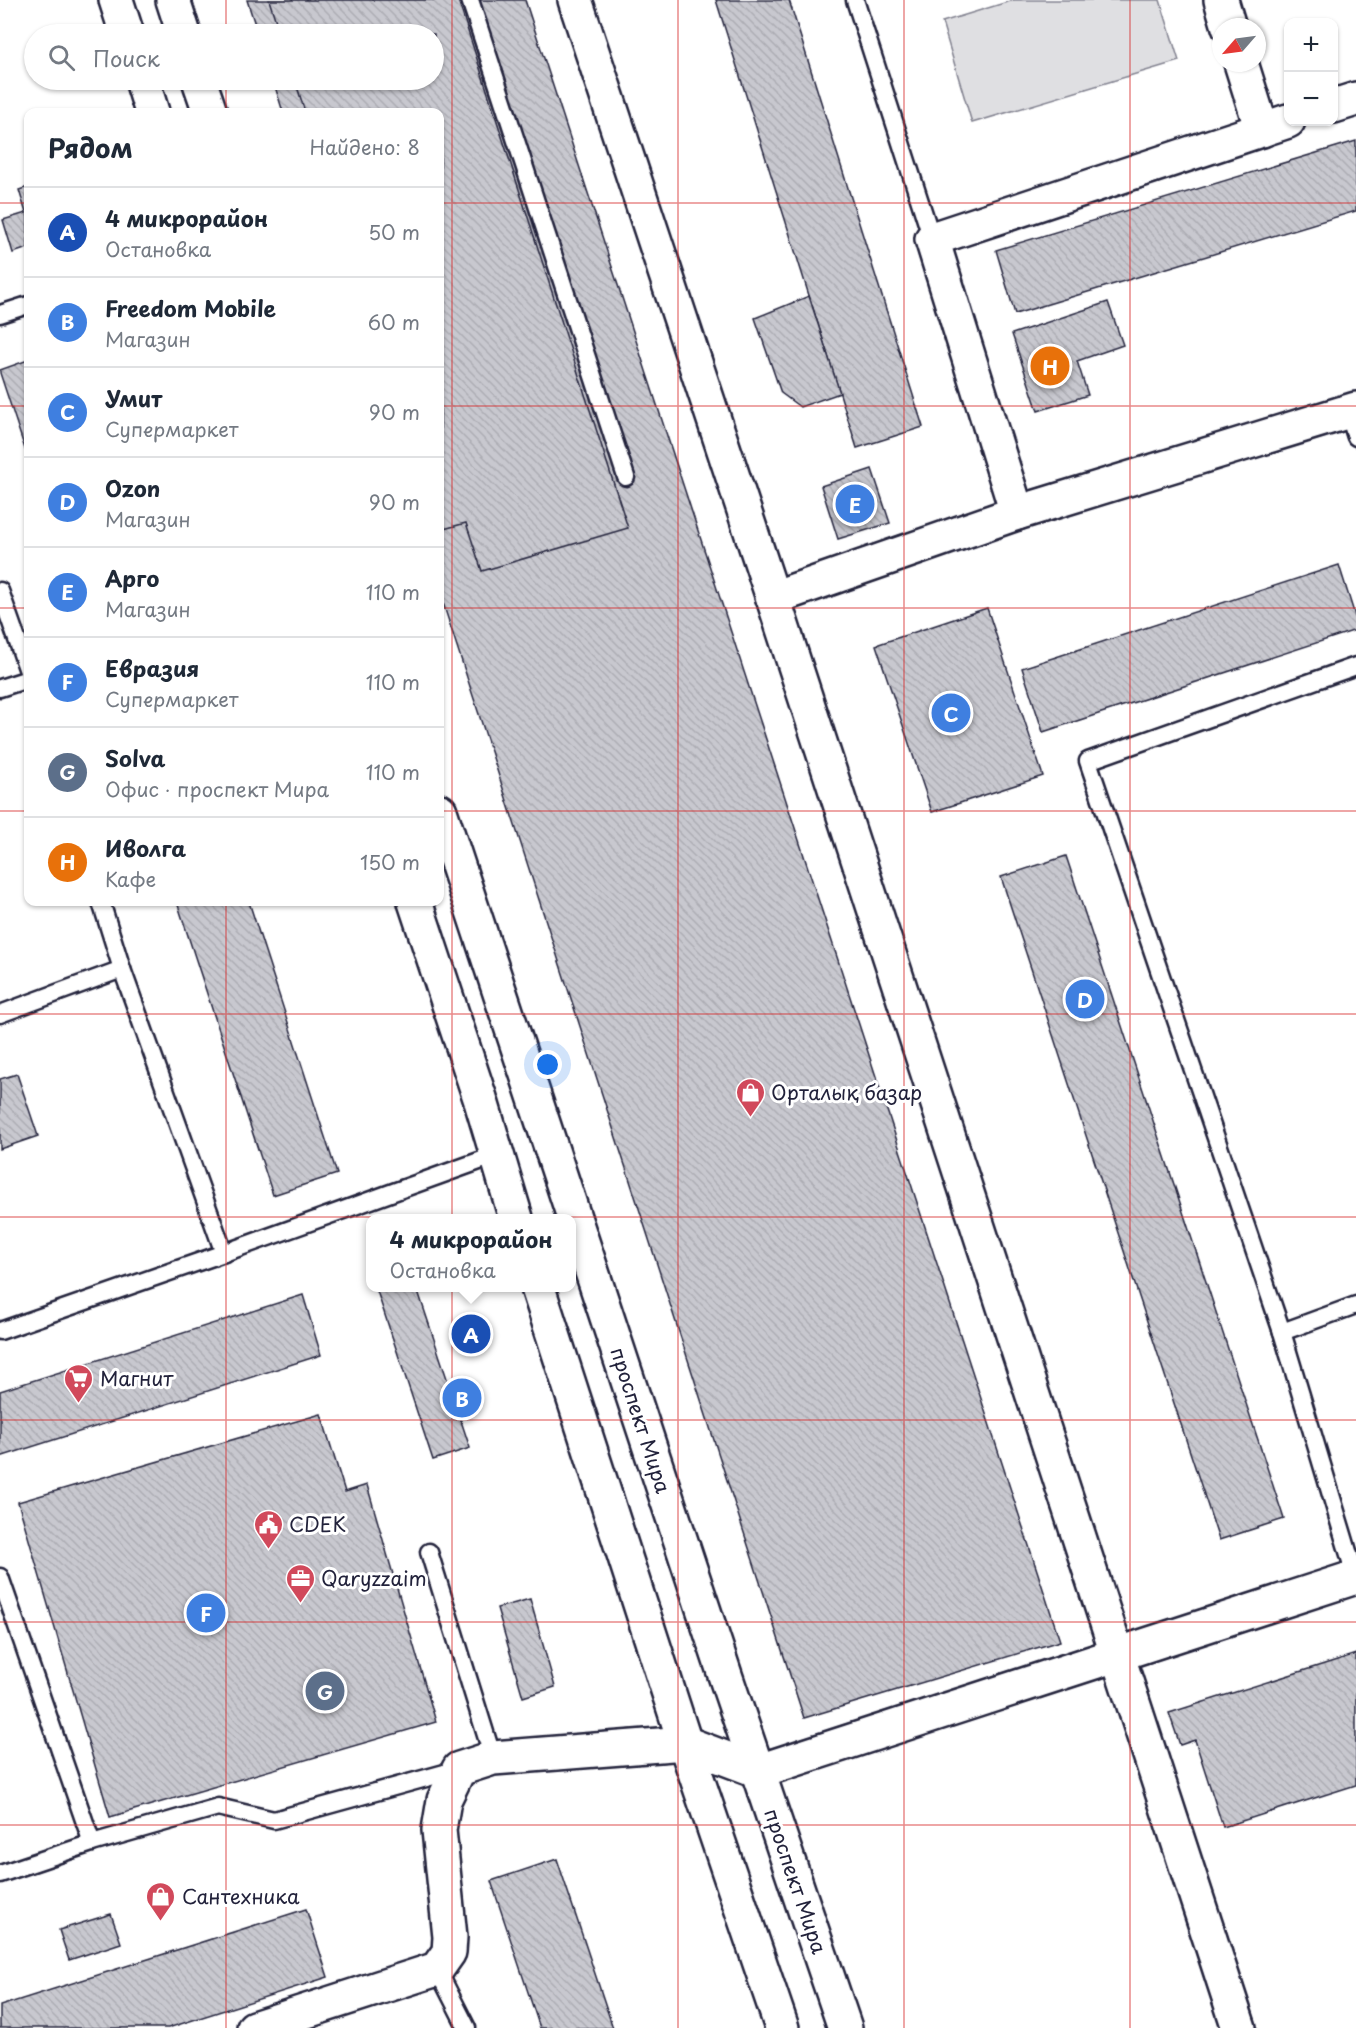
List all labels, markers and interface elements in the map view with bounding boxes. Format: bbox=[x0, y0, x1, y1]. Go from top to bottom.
north arrow bbox=[1212, 18, 1266, 72]
map controls bbox=[1284, 18, 1338, 126]
button: + bbox=[1284, 18, 1338, 72]
search box bbox=[24, 24, 444, 90]
icon: search bbox=[45, 41, 78, 74]
text: Поиск bbox=[93, 41, 160, 74]
button: − bbox=[1284, 72, 1338, 126]
text: Рядом bbox=[48, 128, 133, 167]
text: Найдено: 8 bbox=[310, 132, 420, 162]
text: 4 микрорайон bbox=[105, 201, 268, 234]
text: A bbox=[60, 217, 75, 247]
text: 50 m bbox=[368, 217, 420, 247]
text: Остановка bbox=[105, 234, 211, 264]
text: Freedom Mobile bbox=[105, 291, 276, 324]
text: B bbox=[61, 307, 74, 337]
text: 60 m bbox=[368, 307, 420, 337]
text: Магазин bbox=[105, 324, 191, 354]
pin: H bbox=[1030, 344, 1070, 388]
text: Умит bbox=[105, 381, 162, 414]
text: C bbox=[60, 397, 75, 427]
text: 90 m bbox=[369, 397, 420, 427]
text: Супермаркет bbox=[105, 414, 238, 444]
text: Ozon bbox=[105, 471, 160, 504]
pin: E bbox=[836, 482, 874, 526]
text: D bbox=[60, 487, 75, 517]
text: 90 m bbox=[369, 487, 420, 517]
text: Магазин bbox=[105, 504, 191, 534]
text: Арго bbox=[105, 561, 159, 594]
text: E bbox=[61, 577, 74, 607]
text: 110 m bbox=[366, 577, 420, 607]
text: Магазин bbox=[105, 594, 191, 624]
text: Евразия bbox=[105, 651, 199, 684]
text: F bbox=[62, 667, 73, 697]
text: 110 m bbox=[366, 667, 420, 697]
text: Супермаркет bbox=[105, 684, 238, 714]
pin: C bbox=[932, 690, 970, 736]
text: Solva bbox=[105, 741, 166, 774]
text: G bbox=[59, 757, 76, 787]
text: 110 m bbox=[366, 757, 420, 787]
text: Офис · проспект Мира bbox=[105, 774, 329, 804]
text: Иволга bbox=[105, 831, 186, 864]
text: H bbox=[60, 847, 75, 877]
text: 150 m bbox=[360, 847, 420, 877]
text: Кафе bbox=[105, 864, 156, 894]
pin: D bbox=[1066, 976, 1104, 1022]
your location bbox=[533, 1050, 562, 1079]
shop icon: Орталық базар bbox=[734, 1076, 766, 1118]
place label: Орталық базар bbox=[771, 1077, 922, 1107]
popup bbox=[366, 1214, 576, 1292]
text: 4 микрорайон bbox=[389, 1222, 553, 1255]
text: Остановка bbox=[389, 1255, 496, 1285]
pin: A bbox=[452, 1312, 490, 1356]
street label: проспект Мира bbox=[603, 1343, 679, 1497]
supermarket icon: Магнит bbox=[63, 1362, 95, 1404]
place label: Магнит bbox=[100, 1363, 174, 1393]
pin: B bbox=[442, 1376, 482, 1420]
public building icon: CDEK bbox=[252, 1508, 284, 1550]
place label: CDEK bbox=[289, 1509, 346, 1539]
office icon: Qaryzzaim bbox=[284, 1562, 316, 1604]
place label: Qaryzzaim bbox=[321, 1563, 427, 1593]
pin: F bbox=[186, 1590, 226, 1636]
pin: G bbox=[306, 1668, 344, 1714]
street label: проспект Мира bbox=[757, 1804, 835, 1958]
shop icon: Сантехника bbox=[145, 1880, 177, 1922]
place label: Сантехника bbox=[182, 1881, 300, 1911]

